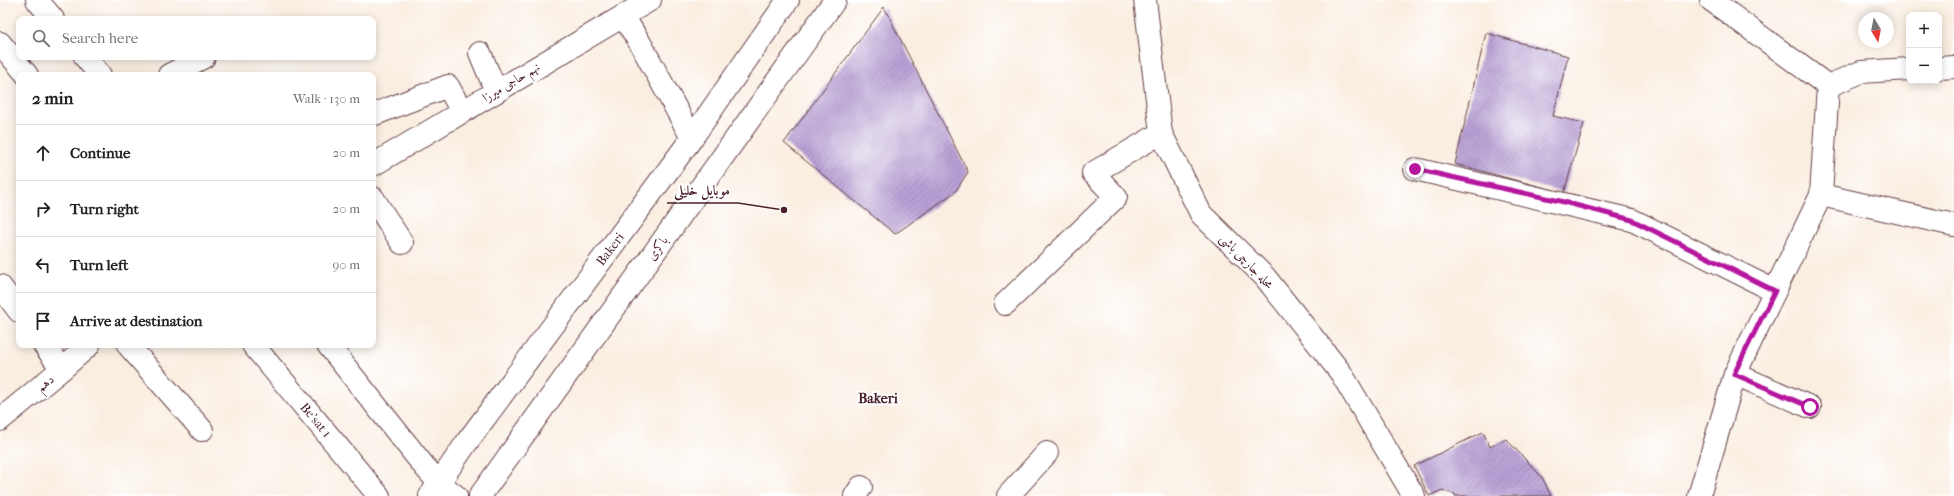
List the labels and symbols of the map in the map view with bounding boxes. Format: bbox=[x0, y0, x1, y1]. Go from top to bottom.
north arrow bbox=[1858, 12, 1894, 48]
street label: نهم حاجی میرزا bbox=[479, 59, 545, 109]
route end bbox=[1406, 160, 1424, 178]
callout: موبایل خلیلی bbox=[667, 177, 738, 203]
text: موبایل خلیلی bbox=[673, 182, 730, 201]
street label: Bakeri bbox=[593, 230, 627, 268]
street label: محله جارچی باشی bbox=[1216, 230, 1277, 293]
street label: باکری bbox=[643, 233, 672, 264]
street label: دهم bbox=[33, 371, 60, 399]
district label: Bakeri bbox=[858, 390, 899, 407]
route start bbox=[1801, 398, 1819, 416]
street label: Be'sat 1 bbox=[297, 400, 335, 440]

